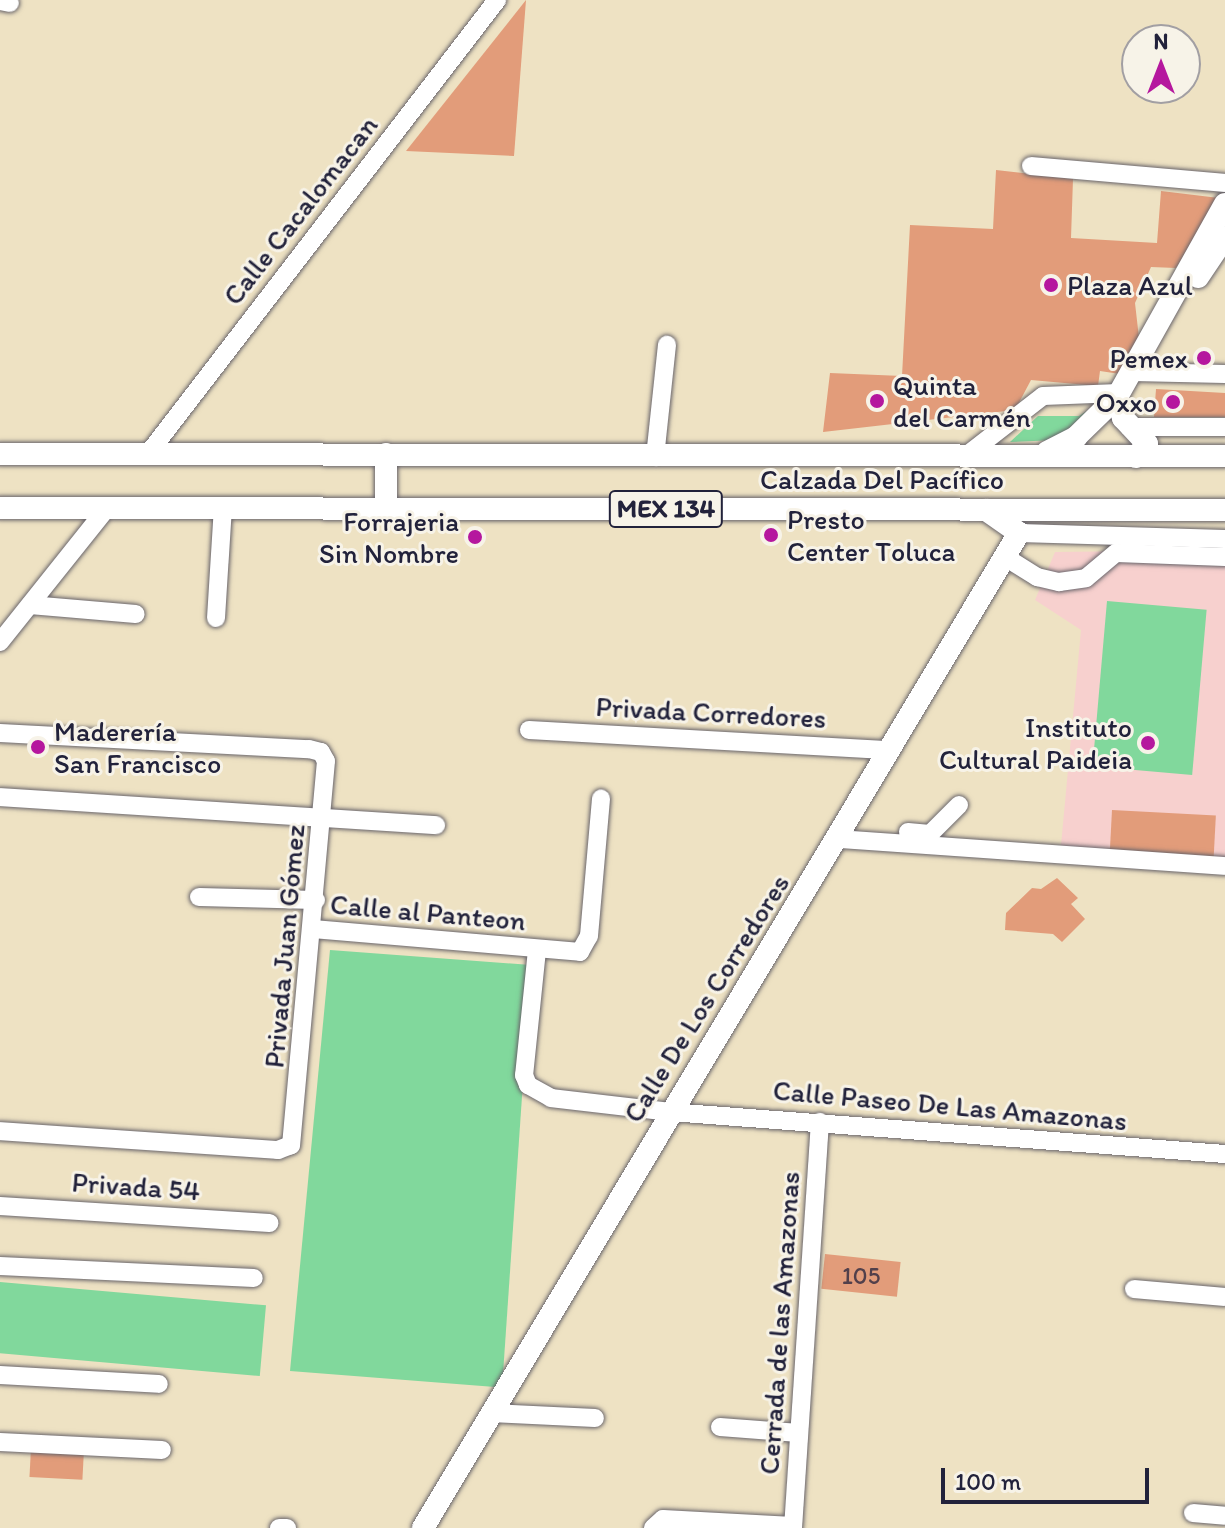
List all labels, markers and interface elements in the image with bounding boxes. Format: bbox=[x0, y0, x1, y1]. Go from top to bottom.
north arrow bbox=[1121, 24, 1201, 104]
text: N bbox=[1154, 28, 1168, 55]
street label: Calle Cacalomacan bbox=[216, 109, 384, 311]
place label: Plaza Azul bbox=[1067, 268, 1193, 302]
marker: Plaza Azul bbox=[1042, 276, 1060, 294]
place label: Pemex bbox=[1109, 341, 1188, 375]
marker: Pemex bbox=[1195, 349, 1213, 367]
place label: Quinta del Carmén bbox=[893, 368, 1031, 434]
place label: Oxxo bbox=[1096, 385, 1157, 419]
marker: Quinta del Carmén bbox=[868, 392, 886, 410]
marker: Oxxo bbox=[1164, 393, 1182, 411]
street label: Calzada Del Pacífico bbox=[760, 462, 1004, 496]
road number: MEX 134 bbox=[608, 487, 724, 531]
place label: Presto Center Toluca bbox=[787, 502, 953, 568]
place label: Forrajeria Sin Nombre bbox=[318, 504, 459, 570]
marker: Presto Center Toluca bbox=[762, 526, 780, 544]
marker: Forrajeria Sin Nombre bbox=[466, 528, 484, 546]
street label: Privada Corredores bbox=[595, 689, 827, 735]
place label: Instituto Cultural Paideia bbox=[938, 710, 1132, 776]
place label: Maderería San Francisco bbox=[54, 714, 221, 780]
marker: Instituto Cultural Paideia bbox=[1139, 734, 1157, 752]
marker: Maderería San Francisco bbox=[29, 738, 47, 756]
street label: Privada Juan Gómez bbox=[257, 822, 311, 1070]
street label: Calle De Los Corredores bbox=[616, 867, 796, 1129]
street label: Calle al Panteon bbox=[329, 887, 527, 937]
street label: Calle Paseo De Las Amazonas bbox=[771, 1073, 1129, 1137]
street label: Privada 54 bbox=[71, 1165, 201, 1207]
street label: Cerrada de las Amazonas bbox=[752, 1170, 806, 1476]
house number: 105 bbox=[842, 1262, 880, 1290]
scale bar bbox=[945, 1452, 1153, 1502]
text: 100 m bbox=[955, 1467, 1021, 1496]

